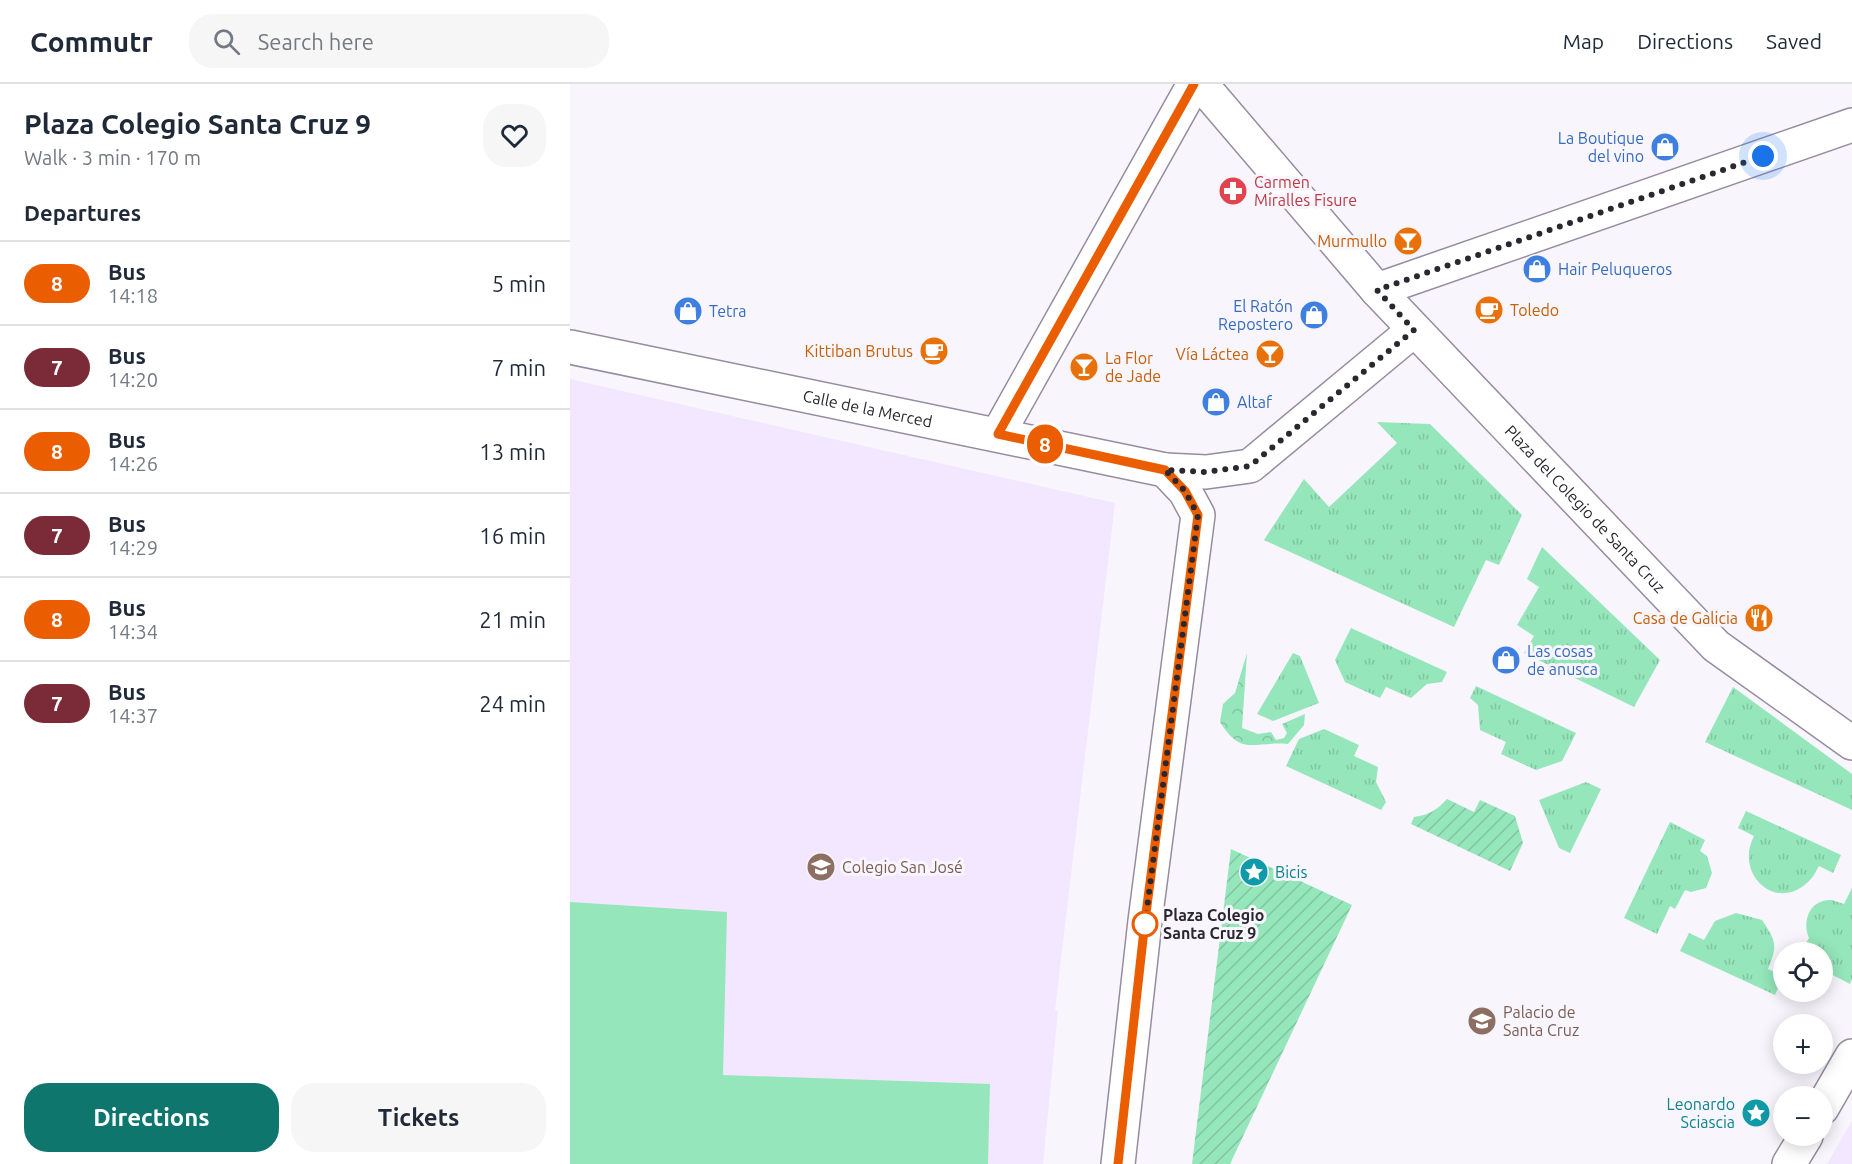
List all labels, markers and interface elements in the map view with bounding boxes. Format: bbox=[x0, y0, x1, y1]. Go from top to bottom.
search box bbox=[189, 14, 609, 68]
icon: search bbox=[210, 25, 243, 58]
text: Commutr bbox=[30, 26, 153, 57]
text: Search here bbox=[258, 29, 374, 54]
text: Map bbox=[1563, 29, 1604, 53]
text: Directions bbox=[1637, 29, 1733, 53]
text: Saved bbox=[1766, 29, 1822, 53]
button: heart bbox=[483, 104, 546, 167]
text: Plaza Colegio Santa Cruz 9 bbox=[24, 108, 371, 139]
place label: La Boutique del vino bbox=[1558, 129, 1644, 165]
shop icon: La Boutique del vino bbox=[1649, 131, 1681, 163]
your location bbox=[1748, 141, 1778, 171]
text: Walk · 3 min · 170 m bbox=[24, 146, 201, 169]
place label: Carmen Miralles Fisure bbox=[1254, 173, 1357, 209]
pharmacy icon: Carmen Miralles Fisure bbox=[1217, 175, 1249, 207]
text: Departures bbox=[24, 200, 141, 225]
bar icon: Murmullo bbox=[1392, 225, 1424, 257]
place label: Murmullo bbox=[1317, 232, 1387, 250]
shop icon: Hair Peluqueros bbox=[1521, 253, 1553, 285]
text: Bus bbox=[108, 259, 146, 284]
place label: Hair Peluqueros bbox=[1558, 260, 1672, 278]
text: 8 bbox=[51, 271, 63, 295]
text: 5 min bbox=[492, 271, 546, 296]
text: 14:18 bbox=[108, 284, 158, 307]
cafe icon: Toledo bbox=[1473, 294, 1505, 326]
shop icon: Tetra bbox=[672, 295, 704, 327]
place label: El Ratón Repostero bbox=[1218, 297, 1293, 333]
shop icon: El Ratón Repostero bbox=[1298, 299, 1330, 331]
place label: Toledo bbox=[1510, 301, 1559, 319]
place label: Tetra bbox=[709, 302, 747, 320]
cafe icon: Kittiban Brutus bbox=[918, 335, 950, 367]
bar icon: Vía Láctea bbox=[1254, 338, 1286, 370]
place label: Kittiban Brutus bbox=[804, 342, 913, 360]
text: Bus bbox=[108, 343, 146, 368]
place label: Vía Láctea bbox=[1175, 345, 1249, 363]
place label: La Flor de Jade bbox=[1105, 349, 1161, 385]
bar icon: La Flor de Jade bbox=[1068, 351, 1100, 383]
text: 7 bbox=[51, 355, 63, 379]
text: 7 min bbox=[492, 355, 546, 380]
text: 14:20 bbox=[108, 368, 158, 391]
street label: Calle de la Merced bbox=[802, 386, 934, 431]
shop icon: Altaf bbox=[1200, 386, 1232, 418]
place label: Altaf bbox=[1237, 393, 1273, 411]
street label: Plaza del Colegio de Santa Cruz bbox=[1502, 421, 1669, 596]
line badge: 8 bbox=[1026, 424, 1064, 464]
text: Bus bbox=[108, 427, 146, 452]
text: 8 bbox=[1039, 432, 1051, 456]
text: 8 bbox=[51, 439, 63, 463]
text: 13 min bbox=[479, 439, 546, 464]
text: 14:26 bbox=[108, 452, 158, 475]
text: Bus bbox=[108, 511, 146, 536]
text: 7 bbox=[51, 523, 63, 547]
text: 16 min bbox=[479, 523, 546, 548]
text: 14:29 bbox=[108, 536, 158, 559]
text: Bus bbox=[108, 595, 146, 620]
restaurant icon: Casa de Galicia bbox=[1743, 602, 1775, 634]
text: 8 bbox=[51, 607, 63, 631]
text: 21 min bbox=[479, 607, 546, 632]
place label: Casa de Galicia bbox=[1633, 609, 1738, 627]
text: 14:34 bbox=[108, 620, 158, 643]
place label: Las cosas de anusca bbox=[1527, 642, 1598, 678]
shop icon: Las cosas de anusca bbox=[1490, 644, 1522, 676]
text: Bus bbox=[108, 679, 146, 704]
text: 7 bbox=[51, 691, 63, 715]
text: 24 min bbox=[479, 691, 546, 716]
text: 14:37 bbox=[108, 704, 158, 727]
school or university icon: Colegio San José bbox=[805, 851, 837, 883]
place icon: Bicis bbox=[1238, 856, 1270, 888]
place label: Colegio San José bbox=[842, 858, 963, 876]
place label: Bicis bbox=[1275, 863, 1307, 881]
place label: Plaza Colegio Santa Cruz 9 bbox=[1163, 906, 1264, 942]
marker: Plaza Colegio Santa Cruz 9 bbox=[1132, 911, 1158, 937]
map controls bbox=[1773, 942, 1833, 1146]
button: locate bbox=[1773, 942, 1833, 1002]
place label: Palacio de Santa Cruz bbox=[1503, 1003, 1579, 1039]
school or university icon: Palacio de Santa Cruz bbox=[1466, 1005, 1498, 1037]
button: + bbox=[1773, 1014, 1833, 1074]
button: Directions bbox=[24, 1083, 279, 1152]
button: Tickets bbox=[291, 1083, 546, 1152]
button: − bbox=[1773, 1086, 1833, 1146]
place label: Leonardo Sciascia bbox=[1667, 1095, 1735, 1131]
place icon: Leonardo Sciascia bbox=[1740, 1097, 1772, 1129]

